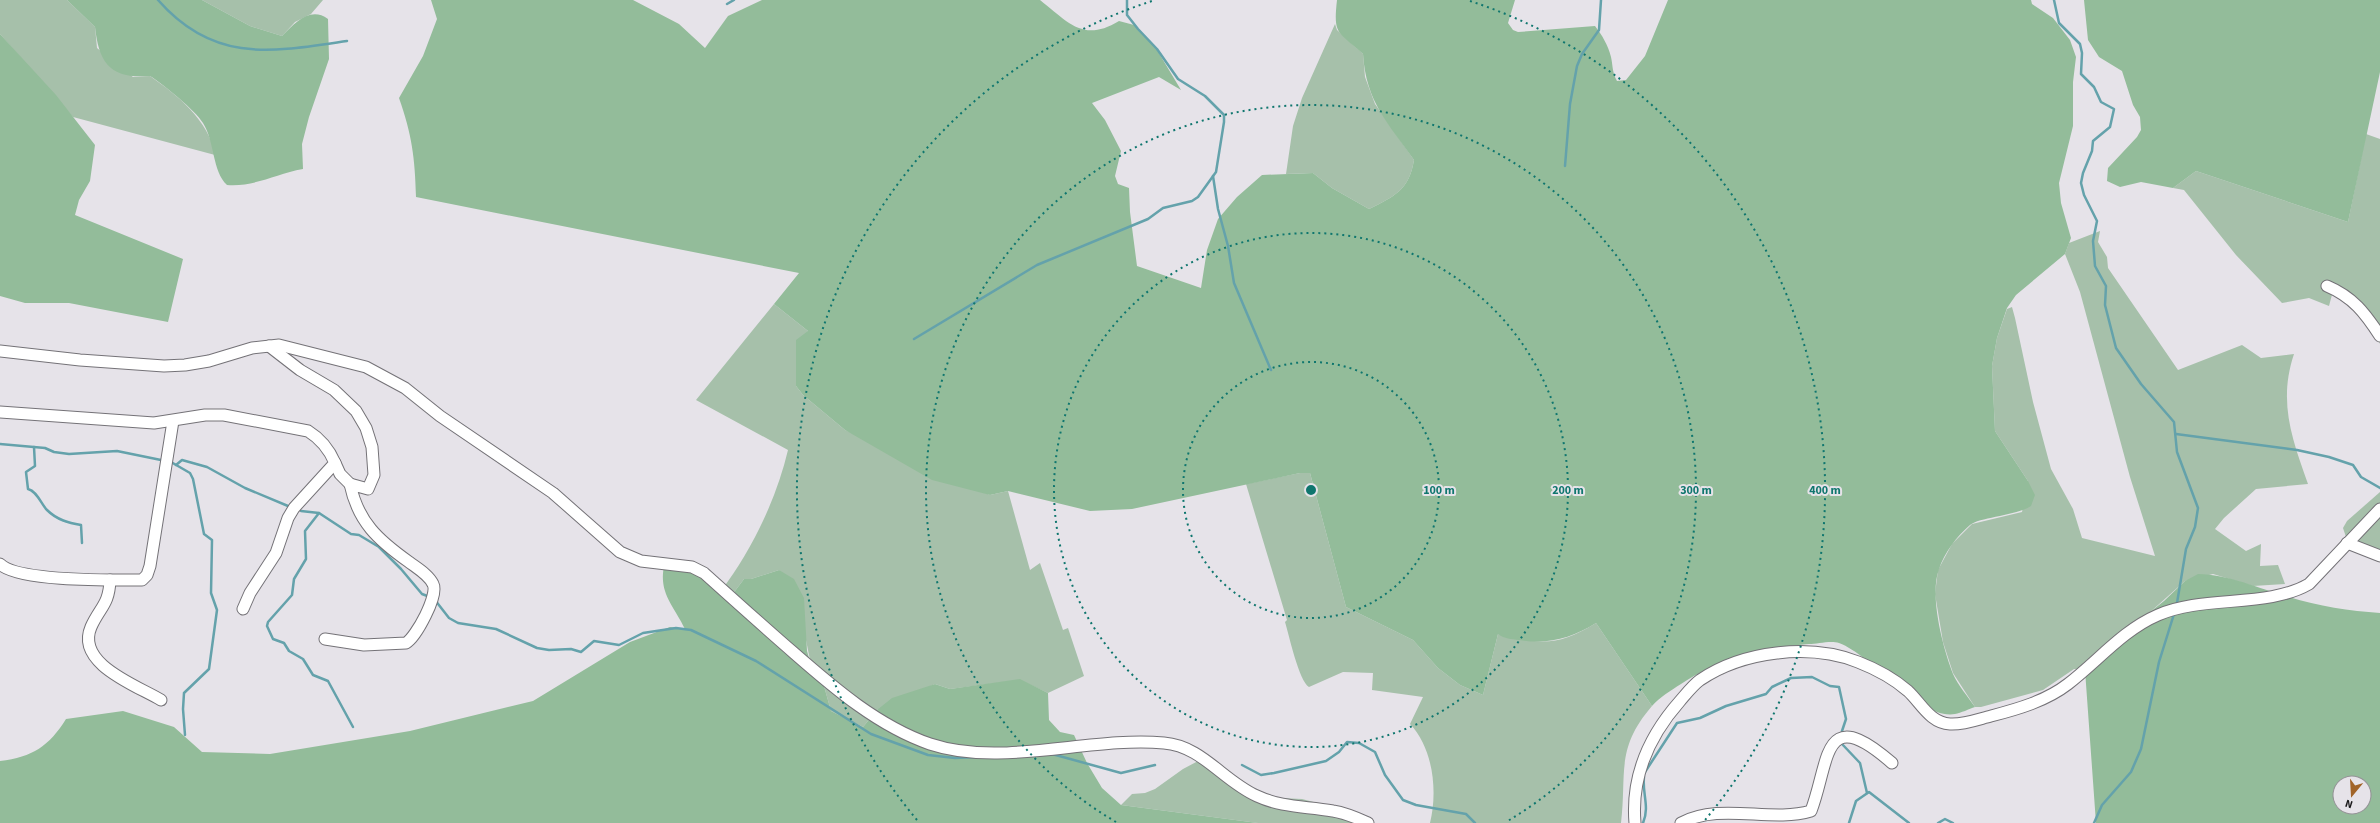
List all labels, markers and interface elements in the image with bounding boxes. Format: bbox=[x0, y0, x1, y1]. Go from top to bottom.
text: 100 m bbox=[1423, 482, 1455, 499]
text: 200 m bbox=[1552, 482, 1584, 499]
text: 300 m bbox=[1680, 482, 1712, 499]
text: 400 m bbox=[1809, 482, 1841, 499]
centre of rings bbox=[1304, 483, 1318, 497]
north arrow bbox=[2332, 775, 2372, 815]
text: N bbox=[2343, 796, 2355, 812]

